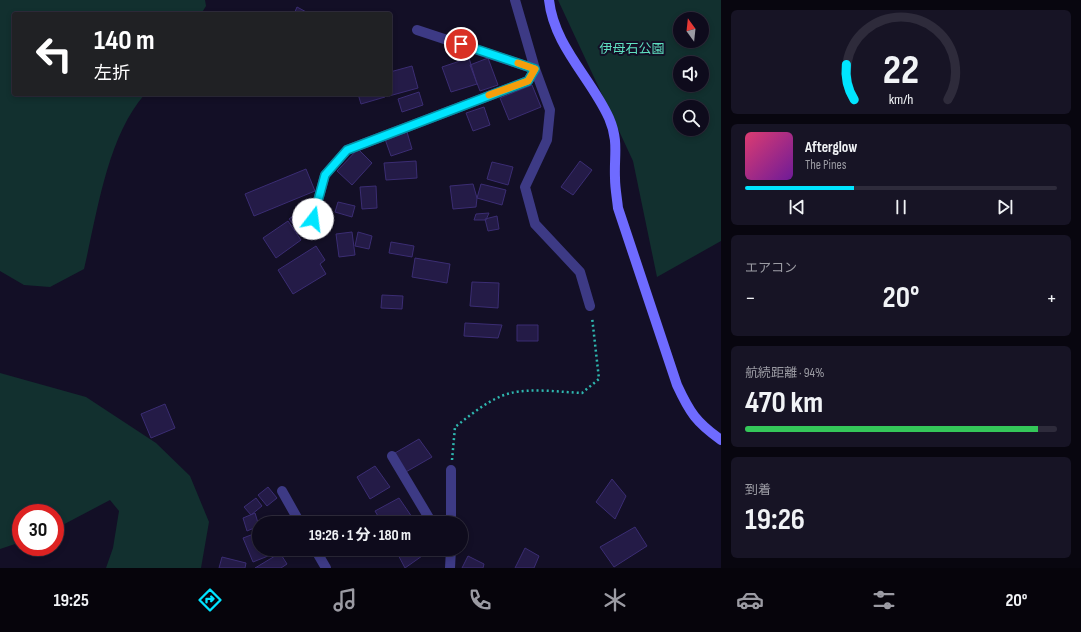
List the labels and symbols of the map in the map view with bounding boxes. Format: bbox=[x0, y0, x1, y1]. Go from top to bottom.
north arrow bbox=[673, 12, 709, 48]
pin bbox=[444, 27, 478, 61]
park label: 伊母石公園 bbox=[599, 41, 665, 57]
position arrow bbox=[292, 198, 334, 240]
speed limit sign: 30 bbox=[12, 504, 64, 556]

